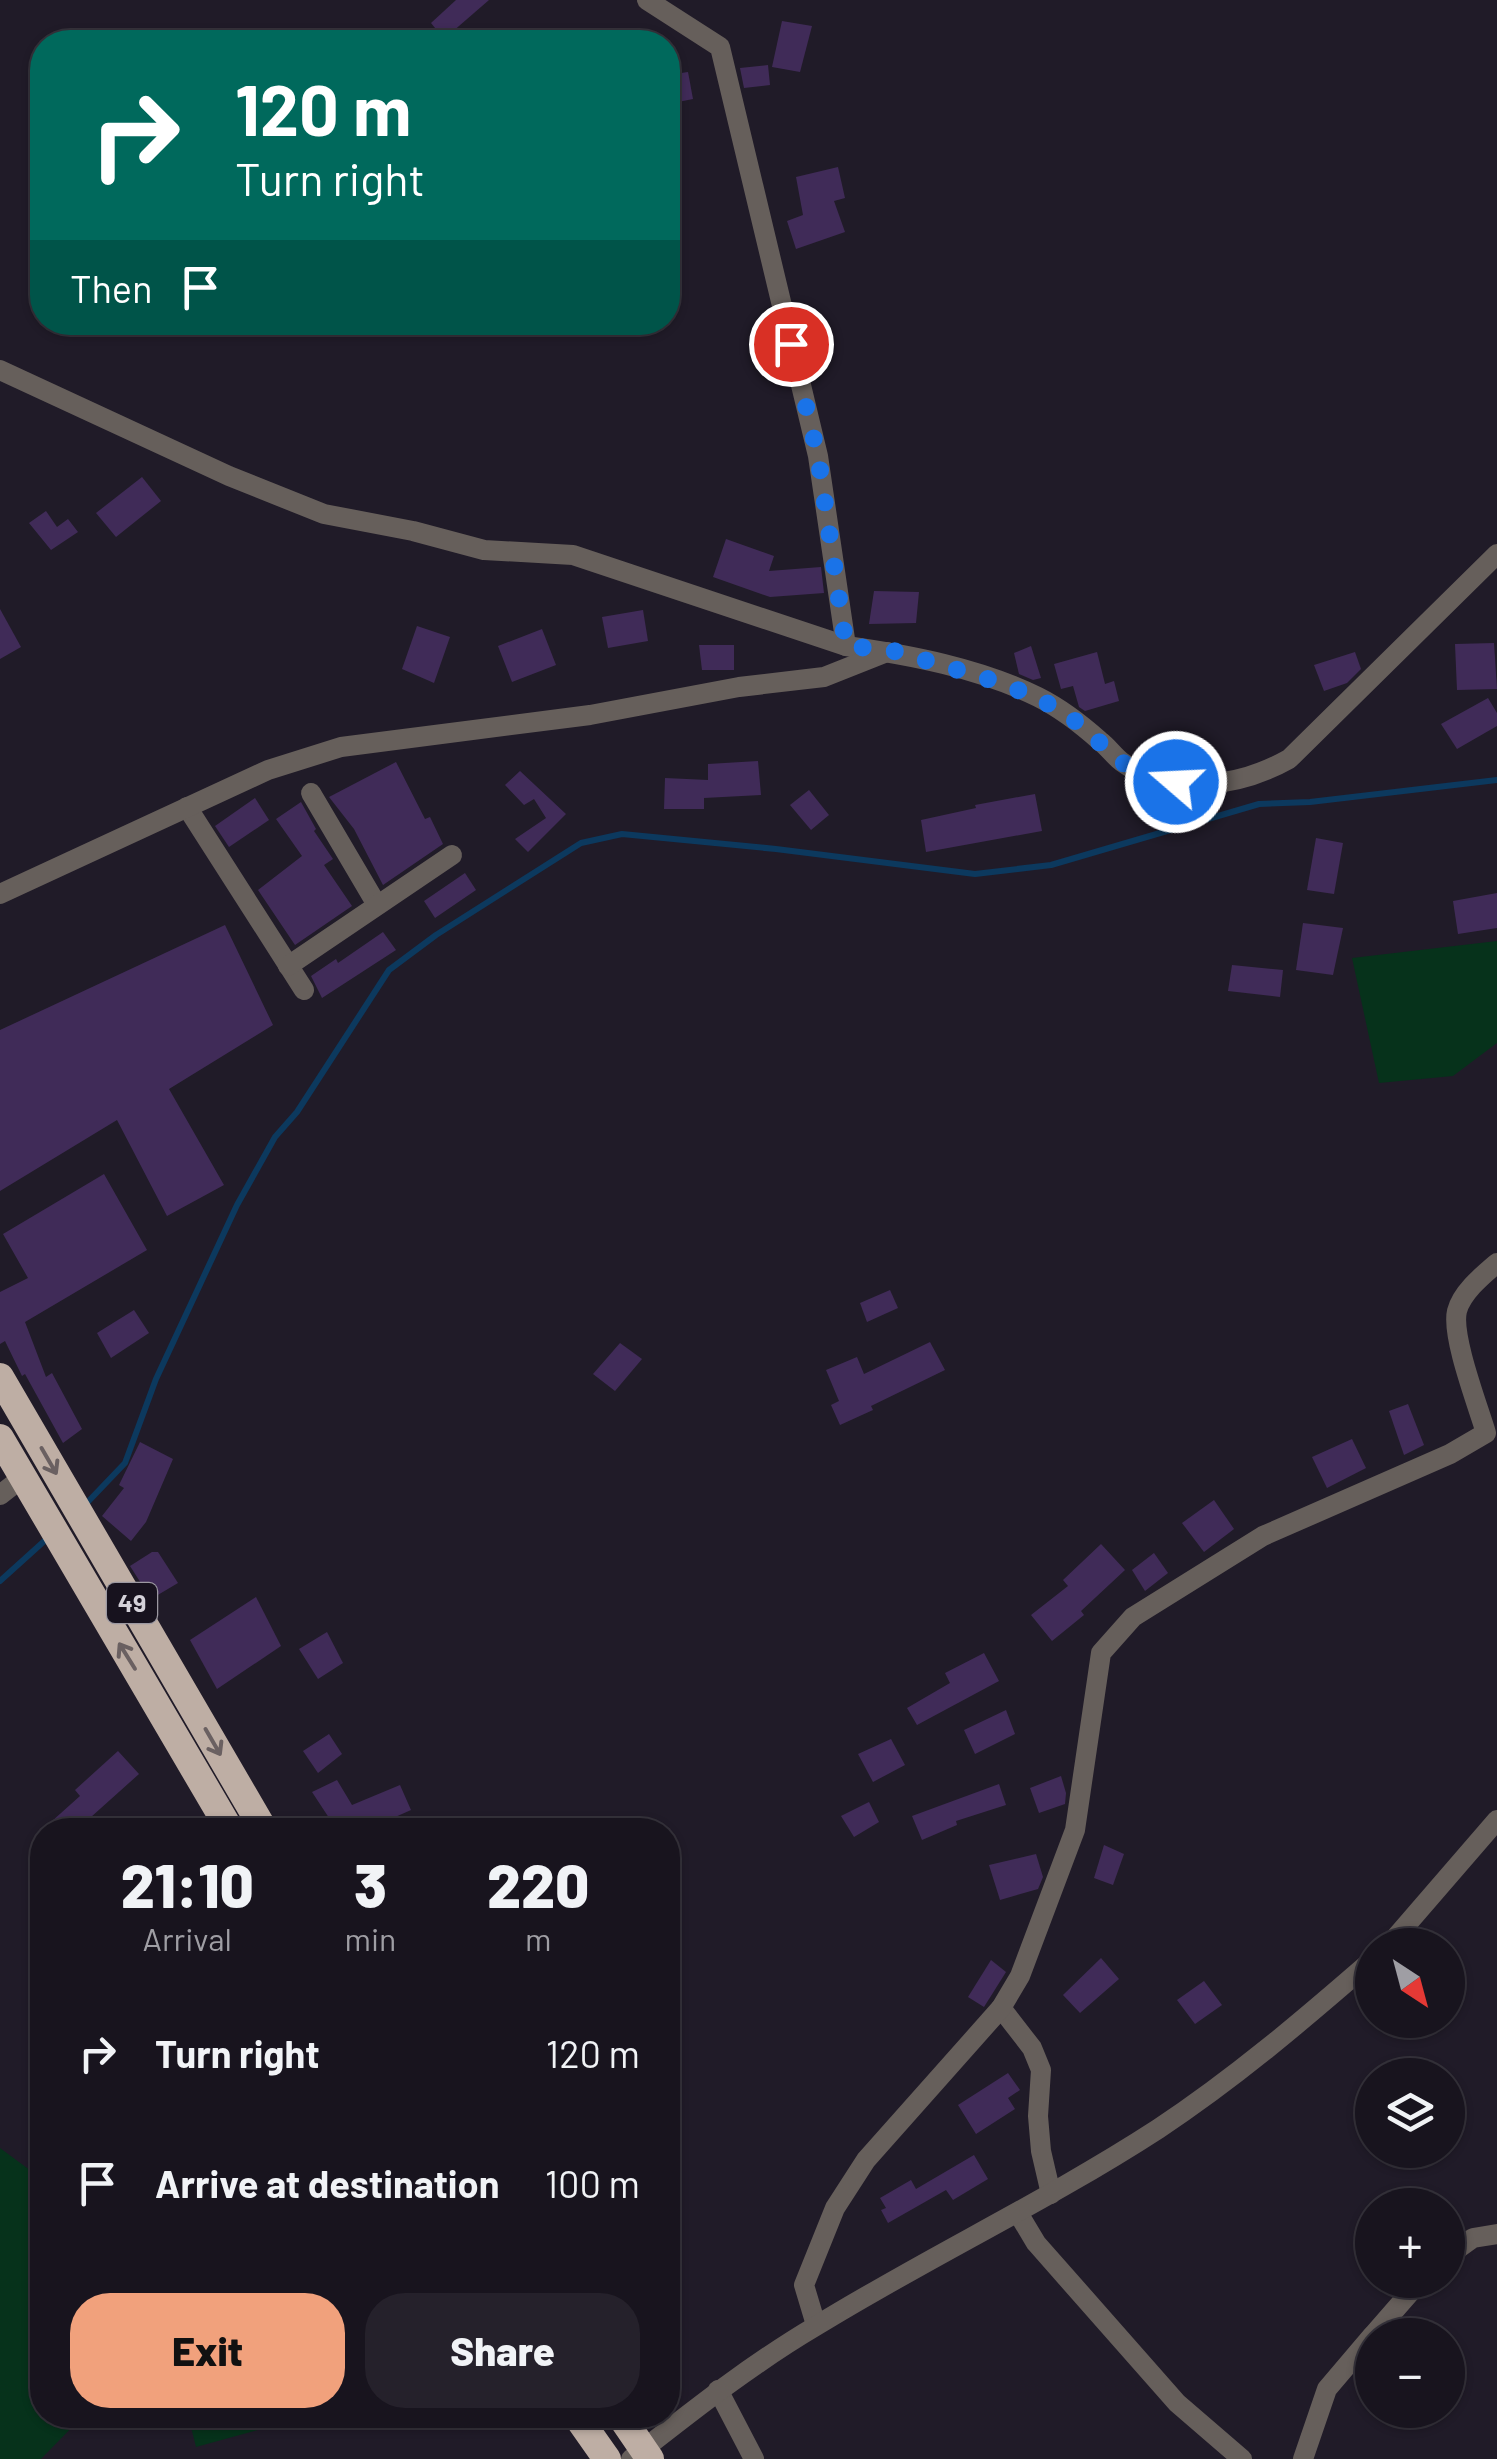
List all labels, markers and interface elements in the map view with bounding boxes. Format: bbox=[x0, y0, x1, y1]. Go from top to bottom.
text: 120 m bbox=[235, 66, 411, 150]
icon: right bbox=[70, 70, 200, 200]
text: Turn right bbox=[235, 151, 425, 205]
icon: arrive bbox=[173, 260, 228, 315]
text: Then bbox=[70, 265, 153, 311]
pin bbox=[749, 302, 834, 387]
icon: arrive bbox=[764, 317, 819, 372]
position arrow bbox=[1124, 730, 1228, 834]
one-way arrow bbox=[39, 1446, 59, 1475]
road number: 49 bbox=[107, 1583, 157, 1623]
one-way arrow bbox=[117, 1642, 137, 1671]
one-way arrow bbox=[203, 1727, 223, 1756]
text: 21:10 bbox=[121, 1848, 254, 1920]
text: 3 bbox=[354, 1848, 387, 1920]
text: 220 bbox=[487, 1848, 589, 1920]
text: Arrival bbox=[142, 1919, 232, 1957]
text: min bbox=[344, 1919, 396, 1957]
text: m bbox=[525, 1919, 551, 1957]
north arrow bbox=[1355, 1928, 1465, 2038]
map controls bbox=[1355, 1928, 1465, 2428]
icon: right bbox=[70, 2026, 125, 2081]
text: Turn right bbox=[155, 2030, 320, 2076]
text: 120 m bbox=[546, 2030, 640, 2076]
button: layers bbox=[1355, 2058, 1465, 2168]
icon: arrive bbox=[70, 2156, 125, 2211]
text: Arrive at destination bbox=[155, 2160, 500, 2206]
text: 100 m bbox=[545, 2160, 640, 2206]
button: + bbox=[1355, 2188, 1465, 2298]
button: Exit bbox=[70, 2293, 345, 2408]
button: Share bbox=[365, 2293, 640, 2408]
button: − bbox=[1355, 2318, 1465, 2428]

